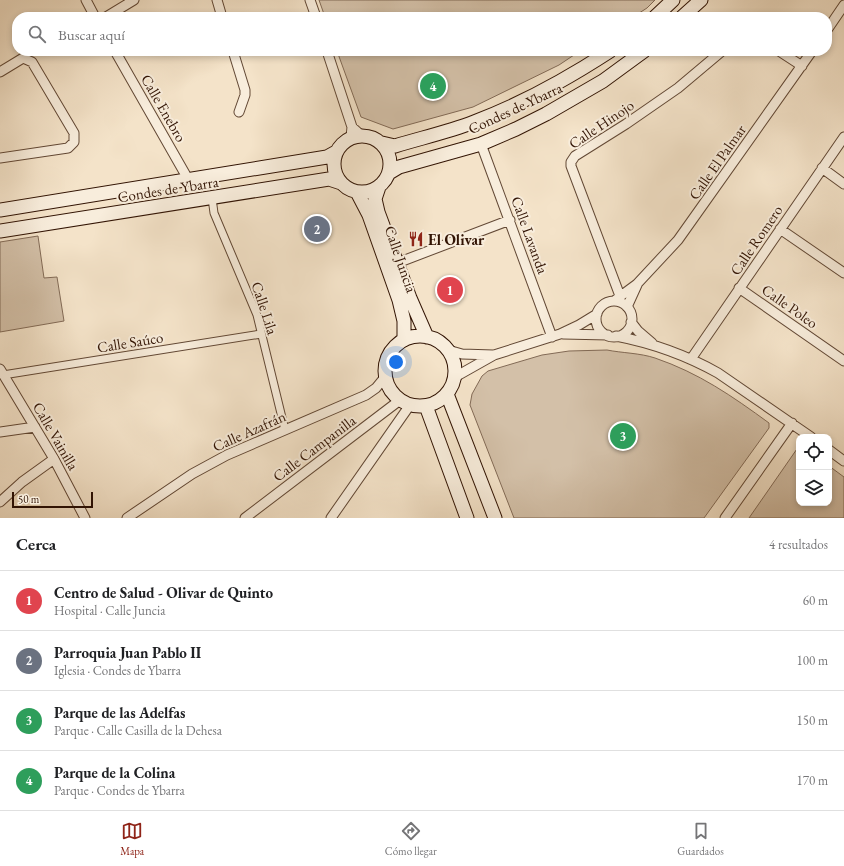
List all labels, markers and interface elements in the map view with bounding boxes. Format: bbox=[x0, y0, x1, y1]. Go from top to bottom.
search box bbox=[12, 12, 832, 56]
icon: search bbox=[26, 23, 48, 45]
text: Buscar aquí bbox=[58, 25, 125, 44]
street label: Calle Enebro bbox=[137, 71, 191, 145]
pin: 4 bbox=[420, 71, 446, 101]
street label: Condes de Ybarra bbox=[465, 78, 565, 138]
street label: Calle Hinojo bbox=[565, 95, 637, 153]
street label: Calle El Palmar bbox=[684, 121, 750, 203]
street label: Condes de Ybarra bbox=[116, 172, 220, 206]
street label: Calle Lavanda bbox=[507, 194, 553, 276]
street label: Calle Romero bbox=[726, 201, 786, 279]
pin: 2 bbox=[304, 214, 330, 244]
street label: Calle Juncia bbox=[381, 223, 421, 295]
restaurant icon: El Olivar bbox=[407, 230, 425, 248]
place label: El Olivar bbox=[428, 230, 485, 249]
pin: 1 bbox=[437, 275, 463, 305]
street label: Calle Lila bbox=[248, 279, 282, 337]
street label: Calle Poleo bbox=[758, 280, 822, 332]
street label: Calle Saúco bbox=[96, 327, 164, 357]
your location bbox=[386, 352, 406, 372]
street label: Calle Vainilla bbox=[29, 398, 83, 474]
street label: Calle Azafrán bbox=[209, 406, 289, 456]
street label: Calle Campanilla bbox=[269, 411, 359, 485]
pin: 3 bbox=[610, 421, 636, 451]
map controls bbox=[796, 434, 832, 506]
button: locate bbox=[796, 434, 832, 470]
button: layers bbox=[796, 470, 832, 506]
scale bar bbox=[12, 490, 93, 509]
text: 50 m bbox=[18, 492, 39, 506]
text: Cerca bbox=[16, 533, 56, 555]
text: 4 resultados bbox=[769, 536, 828, 553]
text: Centro de Salud - Olivar de Quinto bbox=[54, 583, 273, 602]
text: 1 bbox=[26, 592, 32, 609]
text: 60 m bbox=[803, 592, 828, 609]
text: Hospital · Calle Juncia bbox=[54, 602, 165, 619]
text: Parroquia Juan Pablo II bbox=[54, 643, 201, 662]
text: 2 bbox=[26, 652, 32, 669]
text: 100 m bbox=[797, 652, 828, 669]
text: Iglesia · Condes de Ybarra bbox=[54, 662, 181, 679]
text: Parque de las Adelfas bbox=[54, 703, 185, 722]
text: 3 bbox=[26, 712, 32, 729]
text: 150 m bbox=[797, 712, 828, 729]
text: Parque · Calle Casilla de la Dehesa bbox=[54, 722, 222, 739]
text: Parque de la Colina bbox=[54, 763, 175, 782]
text: 4 bbox=[26, 772, 32, 789]
text: 170 m bbox=[797, 772, 828, 789]
text: Parque · Condes de Ybarra bbox=[54, 782, 185, 799]
tab: Mapa bbox=[120, 820, 144, 858]
tab: Cómo llegar bbox=[385, 820, 437, 858]
tab: Guardados bbox=[677, 820, 724, 858]

